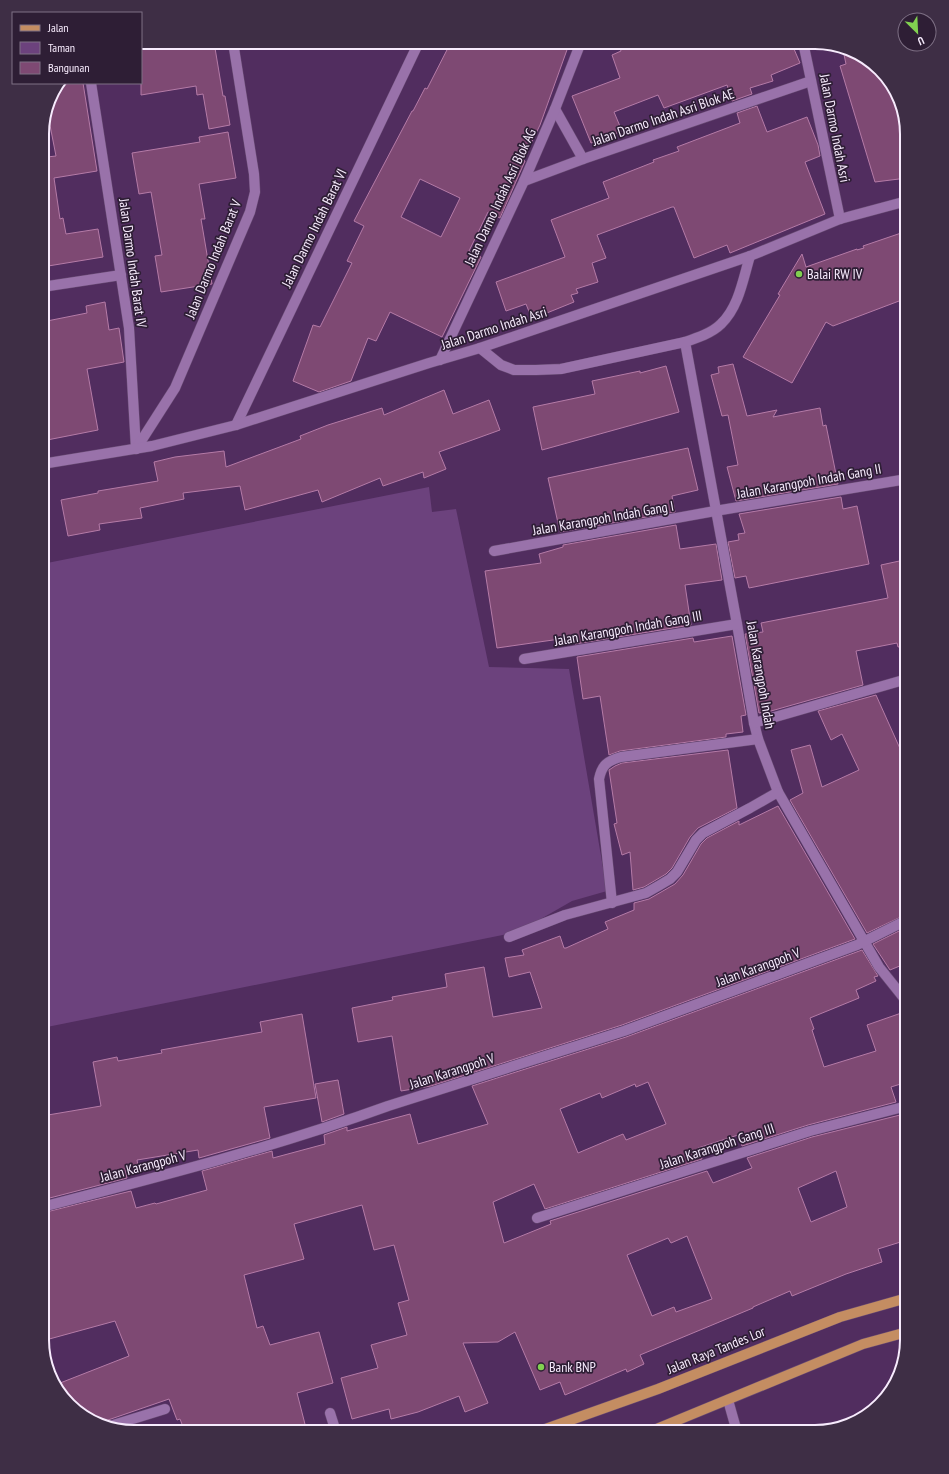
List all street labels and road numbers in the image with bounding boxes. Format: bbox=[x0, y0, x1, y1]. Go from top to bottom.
street label: Jalan Darmo Indah Asri bbox=[815, 71, 854, 184]
street label: Jalan Darmo Indah Asri Blok AE bbox=[589, 84, 736, 150]
street label: Jalan Darmo Indah Asri Blok AG bbox=[460, 125, 540, 270]
street label: Jalan Darmo Indah Barat VI bbox=[277, 166, 351, 291]
street label: Jalan Darmo Indah Barat IV bbox=[115, 196, 151, 329]
street label: Jalan Darmo Indah Barat V bbox=[181, 196, 245, 322]
street label: Jalan Darmo Indah Asri bbox=[438, 302, 549, 354]
street label: Jalan Karangpoh Indah Gang II bbox=[734, 459, 883, 503]
street label: Jalan Karangpoh Indah Gang I bbox=[530, 497, 675, 539]
street label: Jalan Karangpoh Indah Gang III bbox=[552, 606, 703, 650]
street label: Jalan Karangpoh Indah bbox=[742, 619, 779, 730]
street label: Jalan Karangpoh V bbox=[713, 943, 803, 991]
street label: Jalan Karangpoh V bbox=[406, 1049, 497, 1093]
street label: Jalan Karangpoh Gang III bbox=[656, 1119, 777, 1173]
street label: Jalan Karangpoh V bbox=[97, 1146, 188, 1186]
street label: Jalan Raya Tandes Lor bbox=[663, 1322, 768, 1378]

